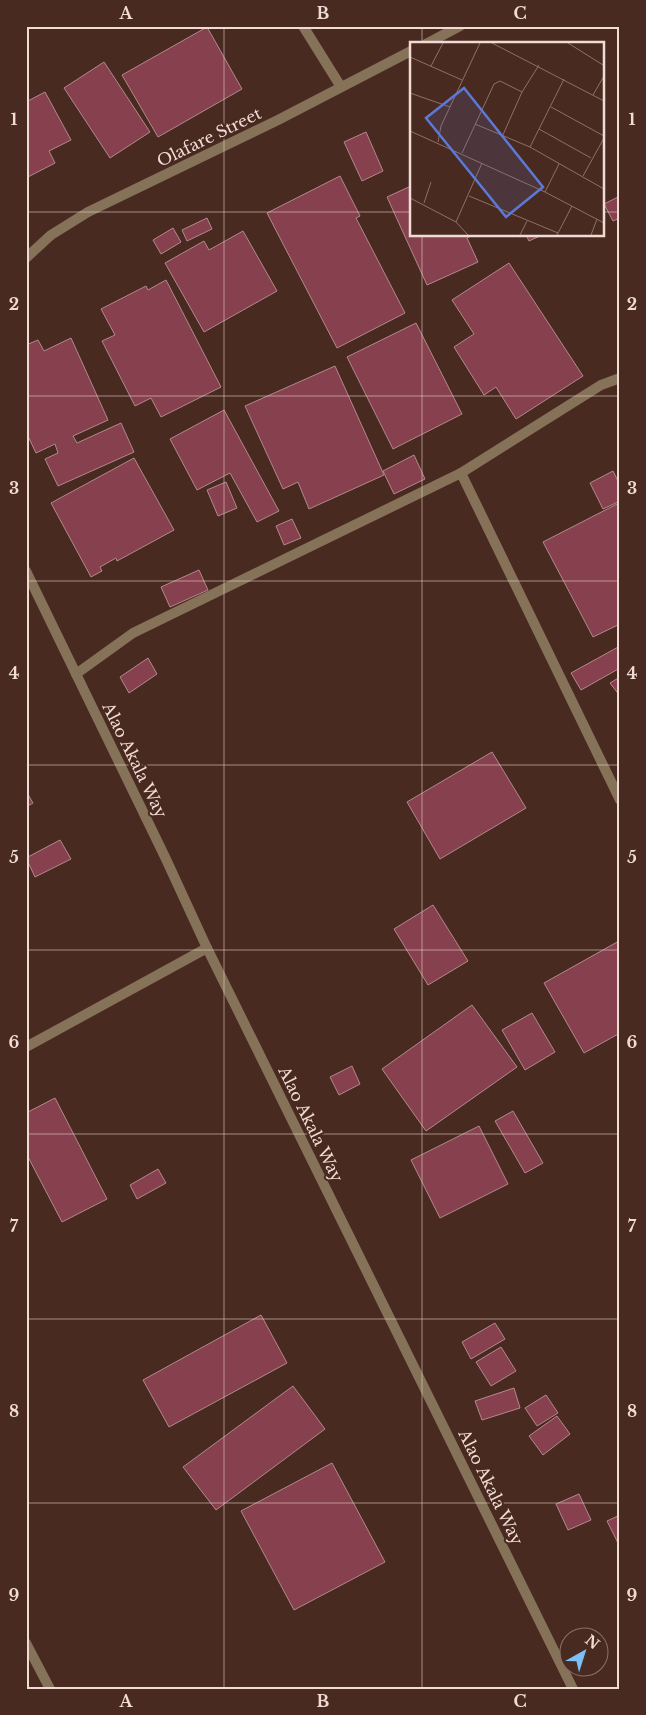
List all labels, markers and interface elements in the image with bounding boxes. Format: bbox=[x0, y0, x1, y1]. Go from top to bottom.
text: A bbox=[119, 3, 134, 23]
text: B bbox=[317, 3, 330, 23]
text: C bbox=[513, 3, 527, 23]
inset map bbox=[410, 42, 604, 236]
street label: Olafare Street bbox=[153, 103, 265, 171]
text: 1 bbox=[11, 109, 18, 129]
text: 1 bbox=[629, 109, 636, 129]
text: 2 bbox=[9, 294, 19, 314]
text: 2 bbox=[627, 294, 637, 314]
text: 3 bbox=[9, 478, 19, 498]
text: 3 bbox=[627, 478, 637, 498]
text: 4 bbox=[9, 663, 19, 683]
text: 4 bbox=[627, 663, 637, 683]
street label: Alao Akala Way bbox=[98, 698, 172, 822]
text: 5 bbox=[9, 847, 19, 867]
text: 5 bbox=[627, 847, 637, 867]
text: 6 bbox=[9, 1032, 20, 1052]
text: 6 bbox=[627, 1032, 638, 1052]
street label: Alao Akala Way bbox=[274, 1062, 348, 1186]
text: 7 bbox=[10, 1216, 19, 1236]
text: 7 bbox=[628, 1216, 637, 1236]
text: 8 bbox=[9, 1401, 19, 1421]
text: 8 bbox=[627, 1401, 637, 1421]
street label: Alao Akala Way bbox=[454, 1425, 528, 1549]
text: 9 bbox=[9, 1585, 20, 1605]
text: 9 bbox=[627, 1585, 638, 1605]
north arrow bbox=[558, 1628, 608, 1678]
text: N bbox=[581, 1631, 603, 1653]
text: A bbox=[119, 1691, 134, 1711]
text: B bbox=[317, 1691, 330, 1711]
text: C bbox=[513, 1691, 527, 1711]

